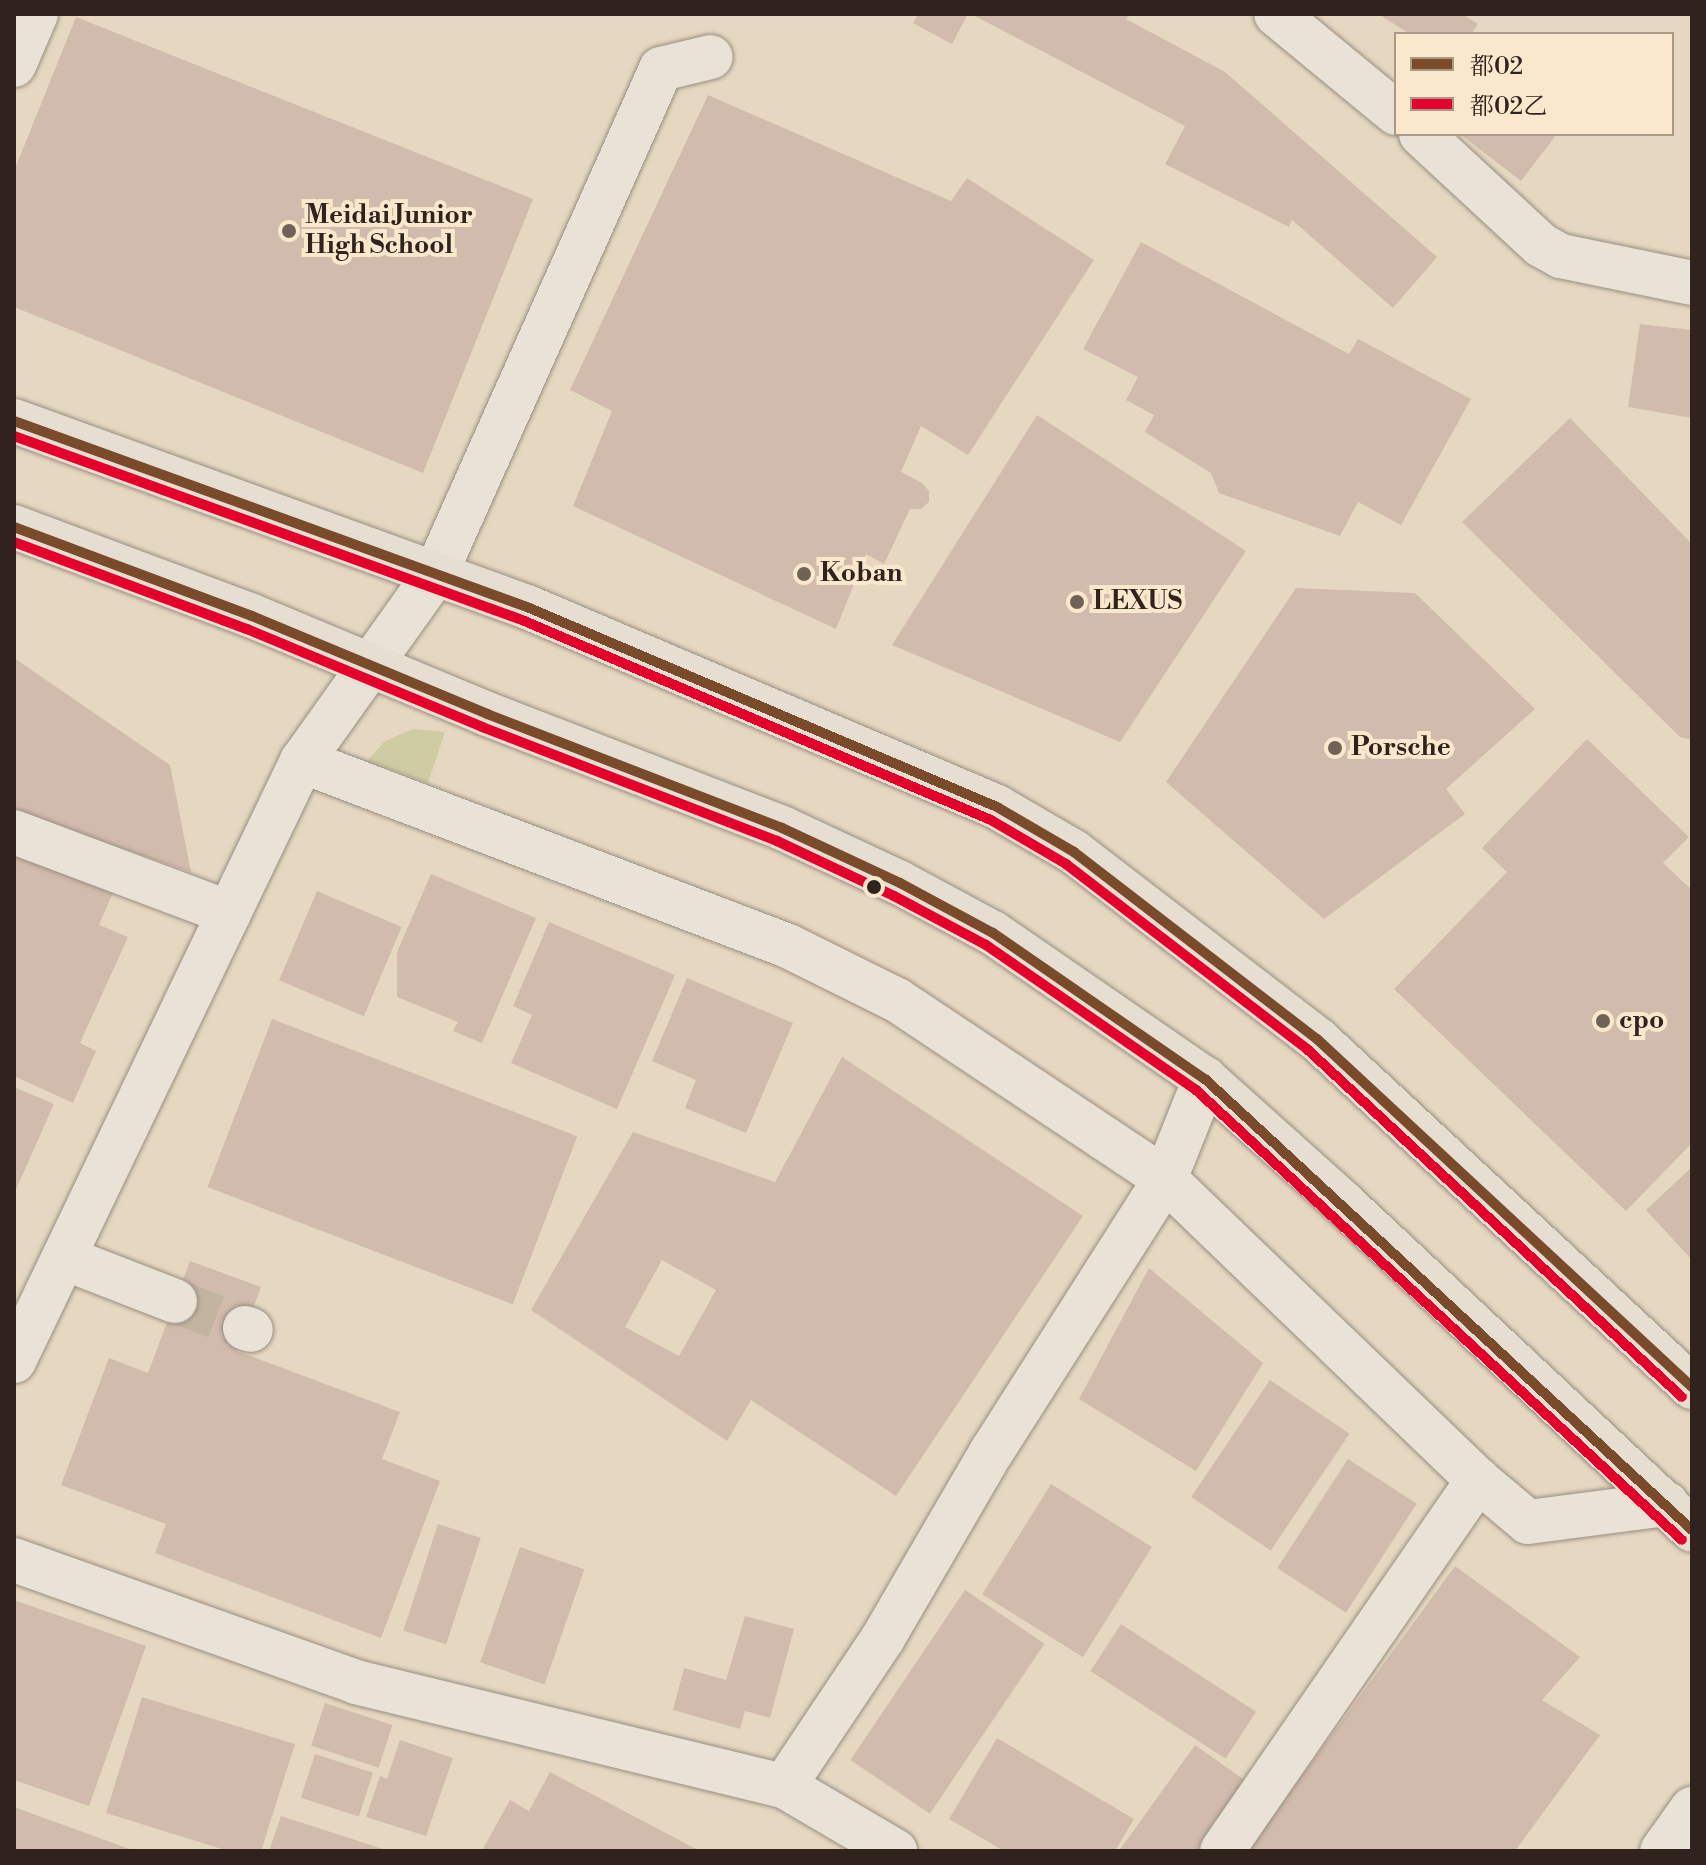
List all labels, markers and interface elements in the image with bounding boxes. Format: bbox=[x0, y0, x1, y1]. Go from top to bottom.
legend bbox=[1394, 32, 1674, 136]
text: 都02 bbox=[1470, 52, 1523, 82]
text: 都02乙 bbox=[1470, 92, 1547, 122]
place label: Meidai Junior High School bbox=[305, 200, 473, 262]
marker: Meidai Junior High School bbox=[280, 222, 298, 240]
place label: Koban bbox=[820, 558, 902, 590]
marker: Koban bbox=[795, 565, 813, 583]
place label: LEXUS bbox=[1093, 586, 1182, 618]
marker: LEXUS bbox=[1068, 593, 1086, 611]
place label: Porsche bbox=[1351, 732, 1451, 764]
marker: Porsche bbox=[1326, 739, 1344, 757]
unlabelled marker bbox=[866, 879, 882, 895]
place label: cpo bbox=[1619, 1005, 1664, 1037]
marker: cpo bbox=[1594, 1012, 1612, 1030]

